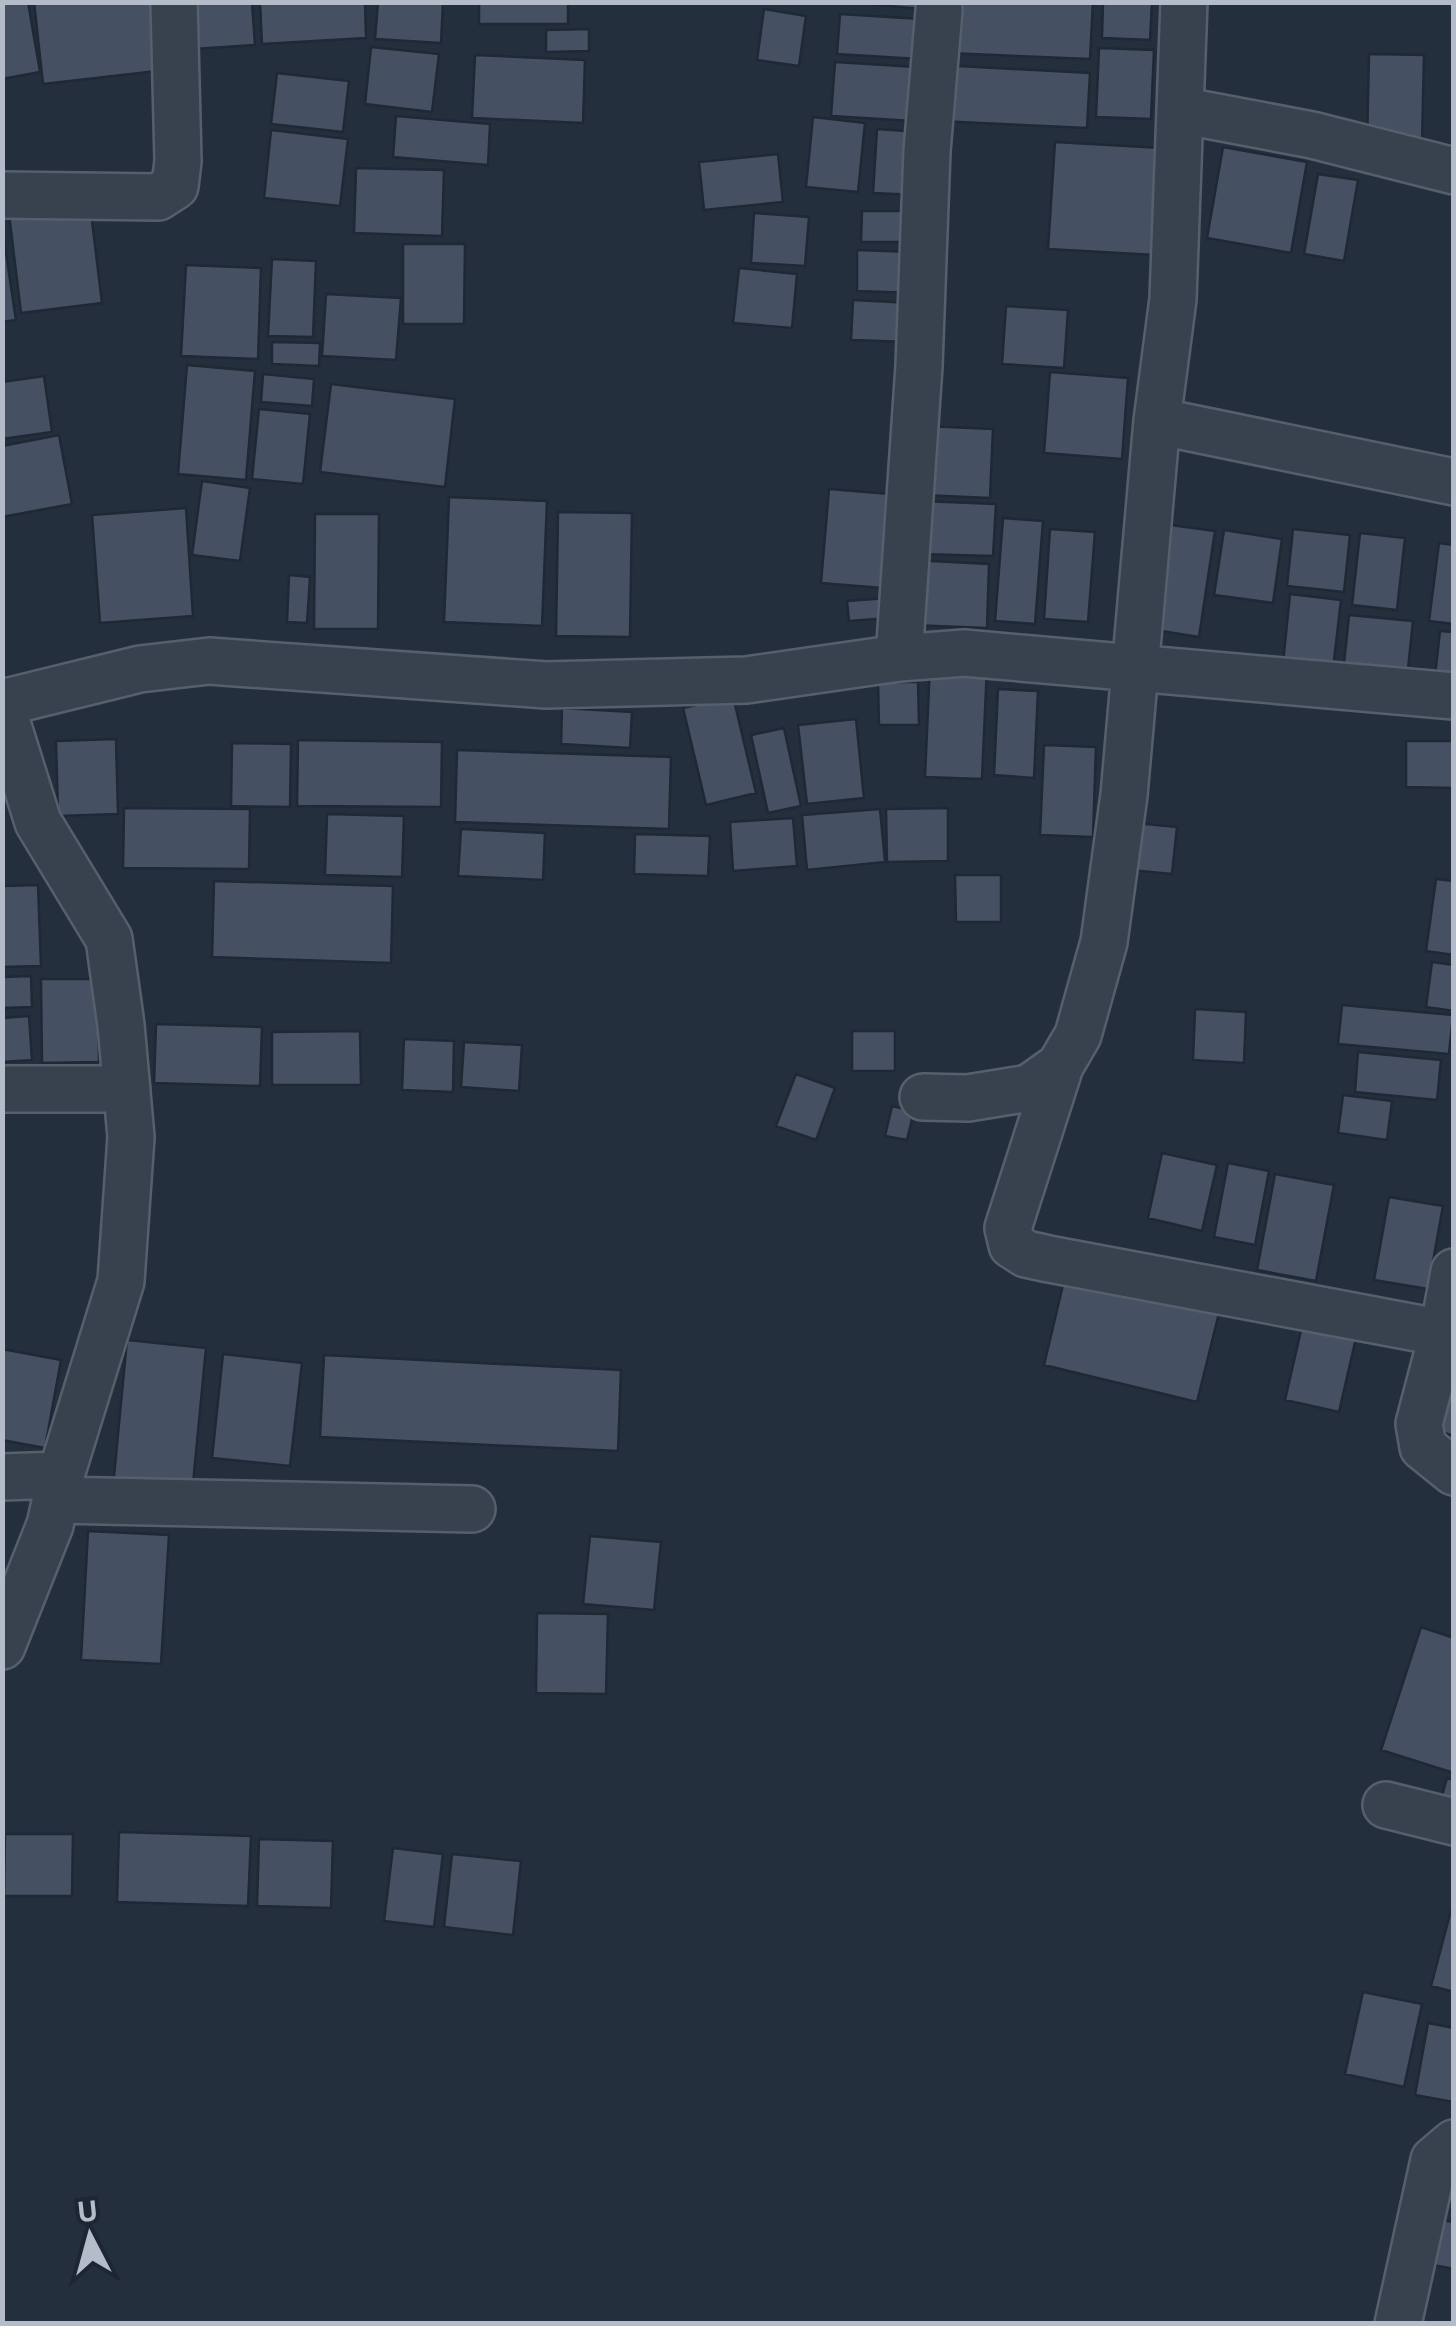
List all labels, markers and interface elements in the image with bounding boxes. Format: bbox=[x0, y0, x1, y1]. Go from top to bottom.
north arrow bbox=[40, 2186, 140, 2286]
text: U bbox=[76, 2193, 99, 2228]

